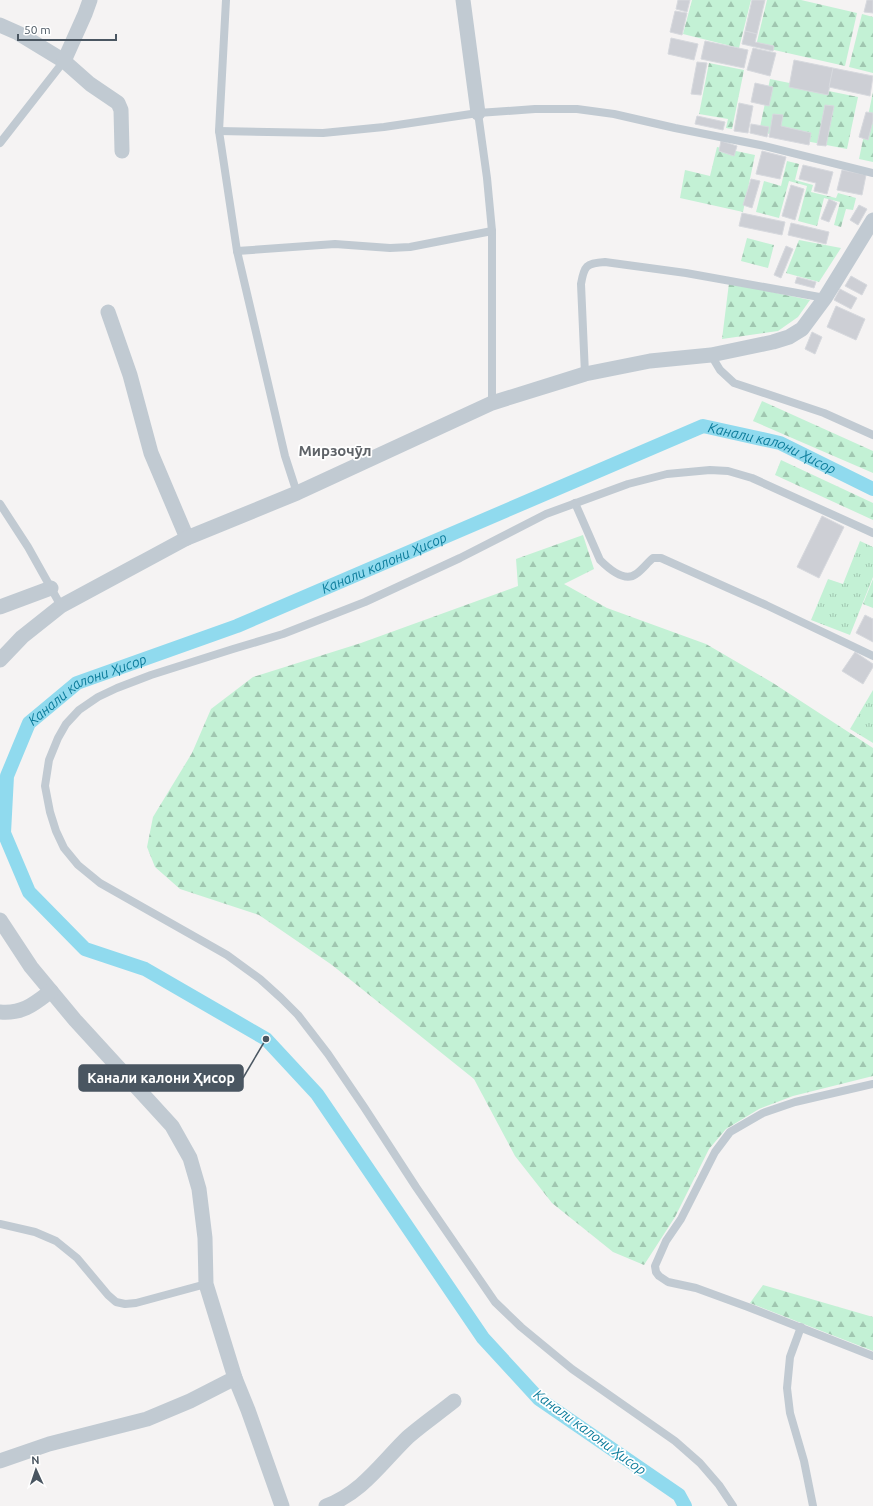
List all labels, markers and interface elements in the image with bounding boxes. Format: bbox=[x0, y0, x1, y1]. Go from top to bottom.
scale bar bbox=[18, 16, 116, 42]
text: 50 m bbox=[24, 23, 51, 36]
water label: Канали калони Ҳисор bbox=[707, 419, 839, 477]
district label: Мирзочӯл bbox=[298, 442, 372, 459]
water label: Канали калони Ҳисор bbox=[319, 529, 449, 597]
water label: Канали калони Ҳисор bbox=[25, 651, 149, 729]
callout: Канали калони Ҳисор bbox=[79, 1065, 243, 1091]
text: Канали калони Ҳисор bbox=[87, 1070, 235, 1086]
water label: Канали калони Ҳисор bbox=[531, 1386, 649, 1478]
north arrow bbox=[16, 1450, 56, 1490]
text: N bbox=[31, 1454, 40, 1466]

